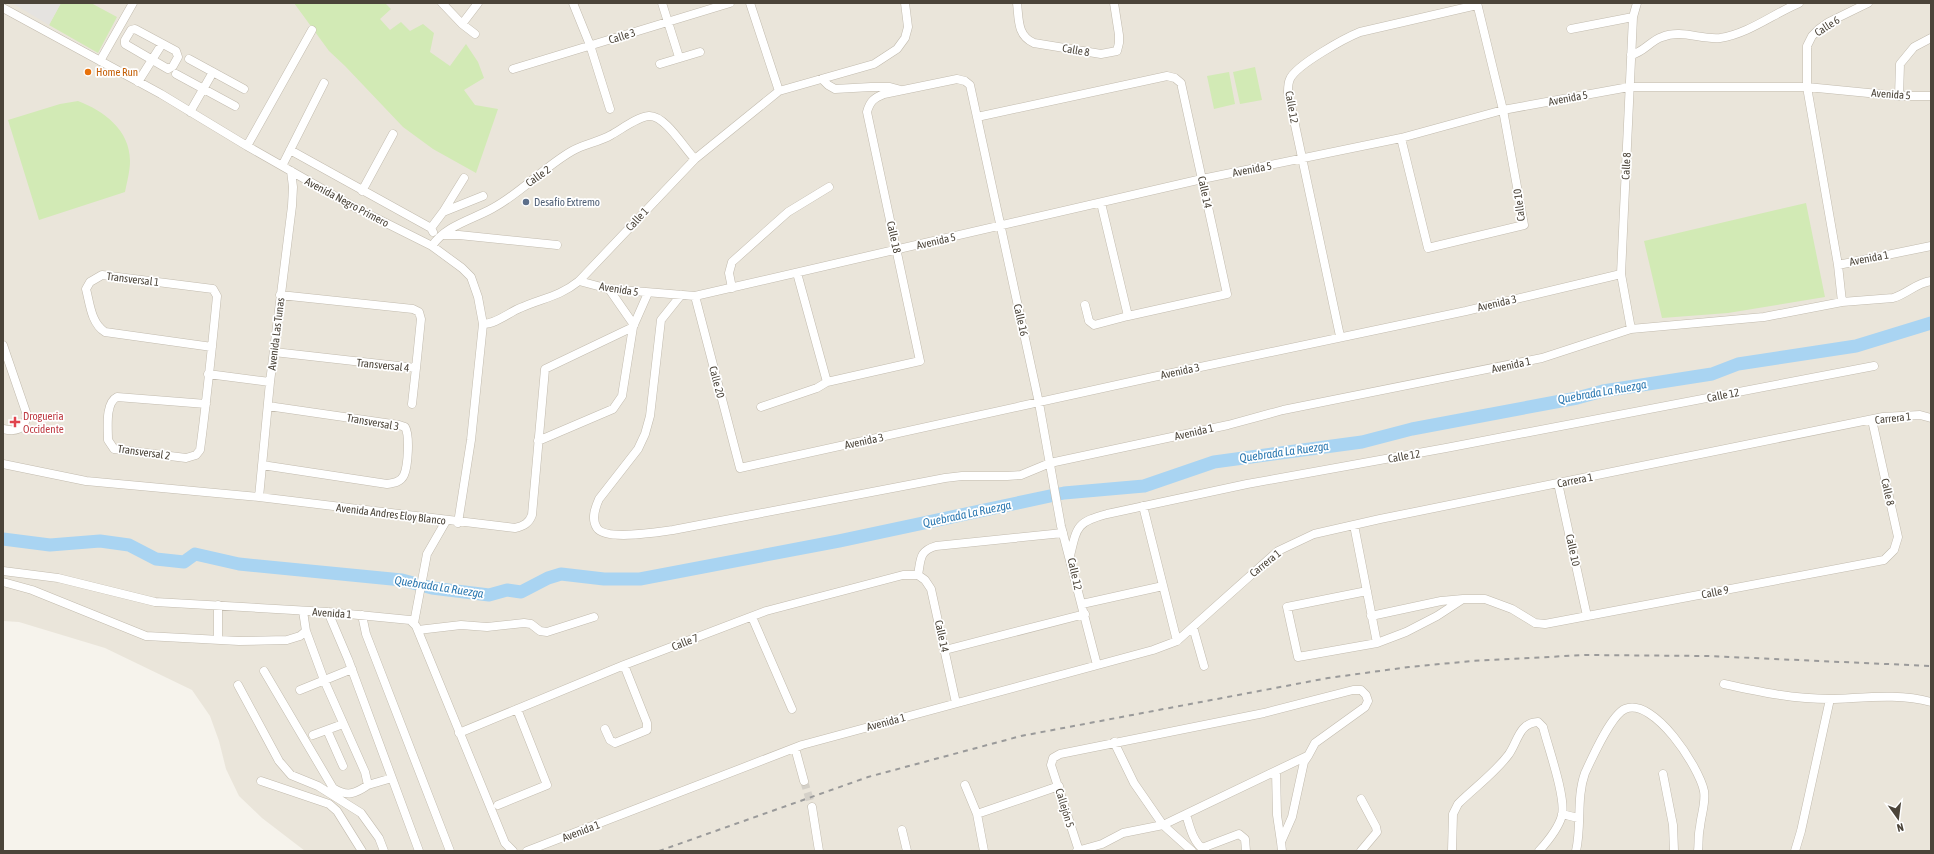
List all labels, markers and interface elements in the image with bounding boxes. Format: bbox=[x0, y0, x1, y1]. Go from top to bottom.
street label: Calle 6 bbox=[1812, 13, 1842, 39]
street label: Calle 3 bbox=[607, 26, 637, 46]
street label: Calle 8 bbox=[1061, 42, 1091, 58]
place label: Home Run bbox=[96, 66, 138, 78]
marker: Home Run bbox=[83, 67, 93, 77]
street label: Avenida 5 bbox=[1871, 87, 1911, 101]
street label: Avenida 5 bbox=[1547, 88, 1589, 108]
street label: Calle 12 bbox=[1283, 90, 1301, 124]
street label: Calle 8 bbox=[1619, 152, 1633, 180]
street label: Avenida 5 bbox=[1231, 159, 1273, 179]
street label: Calle 2 bbox=[523, 163, 553, 189]
street label: Avenida Negro Primero bbox=[303, 175, 391, 229]
street label: Calle 14 bbox=[1196, 175, 1214, 209]
street label: Calle 10 bbox=[1511, 188, 1527, 222]
place label: Desafío Extremo bbox=[534, 196, 600, 208]
marker: Desafío Extremo bbox=[521, 197, 531, 207]
street label: Calle 1 bbox=[623, 205, 651, 233]
street label: Calle 18 bbox=[885, 220, 903, 254]
street label: Avenida 5 bbox=[915, 231, 957, 251]
street label: Avenida 1 bbox=[1848, 248, 1890, 268]
street label: Transversal 1 bbox=[106, 270, 160, 288]
street label: Avenida 5 bbox=[598, 280, 640, 298]
street label: Avenida 3 bbox=[1476, 293, 1518, 313]
street label: Avenida Las Tunas bbox=[266, 297, 286, 371]
street label: Calle 16 bbox=[1011, 303, 1031, 337]
street label: Avenida 1 bbox=[1490, 355, 1532, 375]
street label: Transversal 4 bbox=[356, 356, 410, 374]
street label: Avenida 3 bbox=[1159, 361, 1201, 381]
street label: Calle 20 bbox=[707, 365, 727, 399]
water label: Quebrada La Ruezga bbox=[1557, 377, 1648, 407]
street label: Calle 12 bbox=[1706, 386, 1740, 404]
place label: Drogueria Occidente bbox=[23, 410, 64, 435]
street label: Carrera 1 bbox=[1874, 410, 1912, 426]
street label: Transversal 3 bbox=[346, 412, 400, 432]
marker: Drogueria Occidente bbox=[10, 417, 20, 427]
street label: Avenida 1 bbox=[1173, 422, 1215, 442]
street label: Avenida 3 bbox=[843, 431, 885, 451]
water label: Quebrada La Ruezga bbox=[1239, 439, 1330, 465]
street label: Transversal 2 bbox=[117, 442, 171, 462]
street label: Calle 12 bbox=[1387, 447, 1421, 465]
street label: Carrera 1 bbox=[1556, 471, 1594, 489]
street label: Calle 8 bbox=[1879, 477, 1897, 507]
water label: Quebrada La Ruezga bbox=[922, 498, 1013, 530]
street label: Avenida Andres Eloy Blanco bbox=[335, 501, 447, 527]
street label: Calle 10 bbox=[1564, 533, 1582, 567]
street label: Carrera 1 bbox=[1247, 547, 1283, 579]
street label: Calle 12 bbox=[1065, 557, 1085, 591]
water label: Quebrada La Ruezga bbox=[393, 573, 485, 601]
street label: Calle 9 bbox=[1700, 583, 1730, 601]
street label: Avenida 1 bbox=[312, 606, 352, 620]
street label: Calle 14 bbox=[933, 619, 951, 653]
street label: Calle 7 bbox=[670, 631, 700, 653]
street label: Avenida 1 bbox=[865, 711, 907, 733]
street label: Callejón 5 bbox=[1053, 787, 1077, 829]
north arrow bbox=[1878, 798, 1918, 838]
street label: Avenida 1 bbox=[560, 818, 602, 844]
text: N bbox=[1896, 821, 1905, 834]

